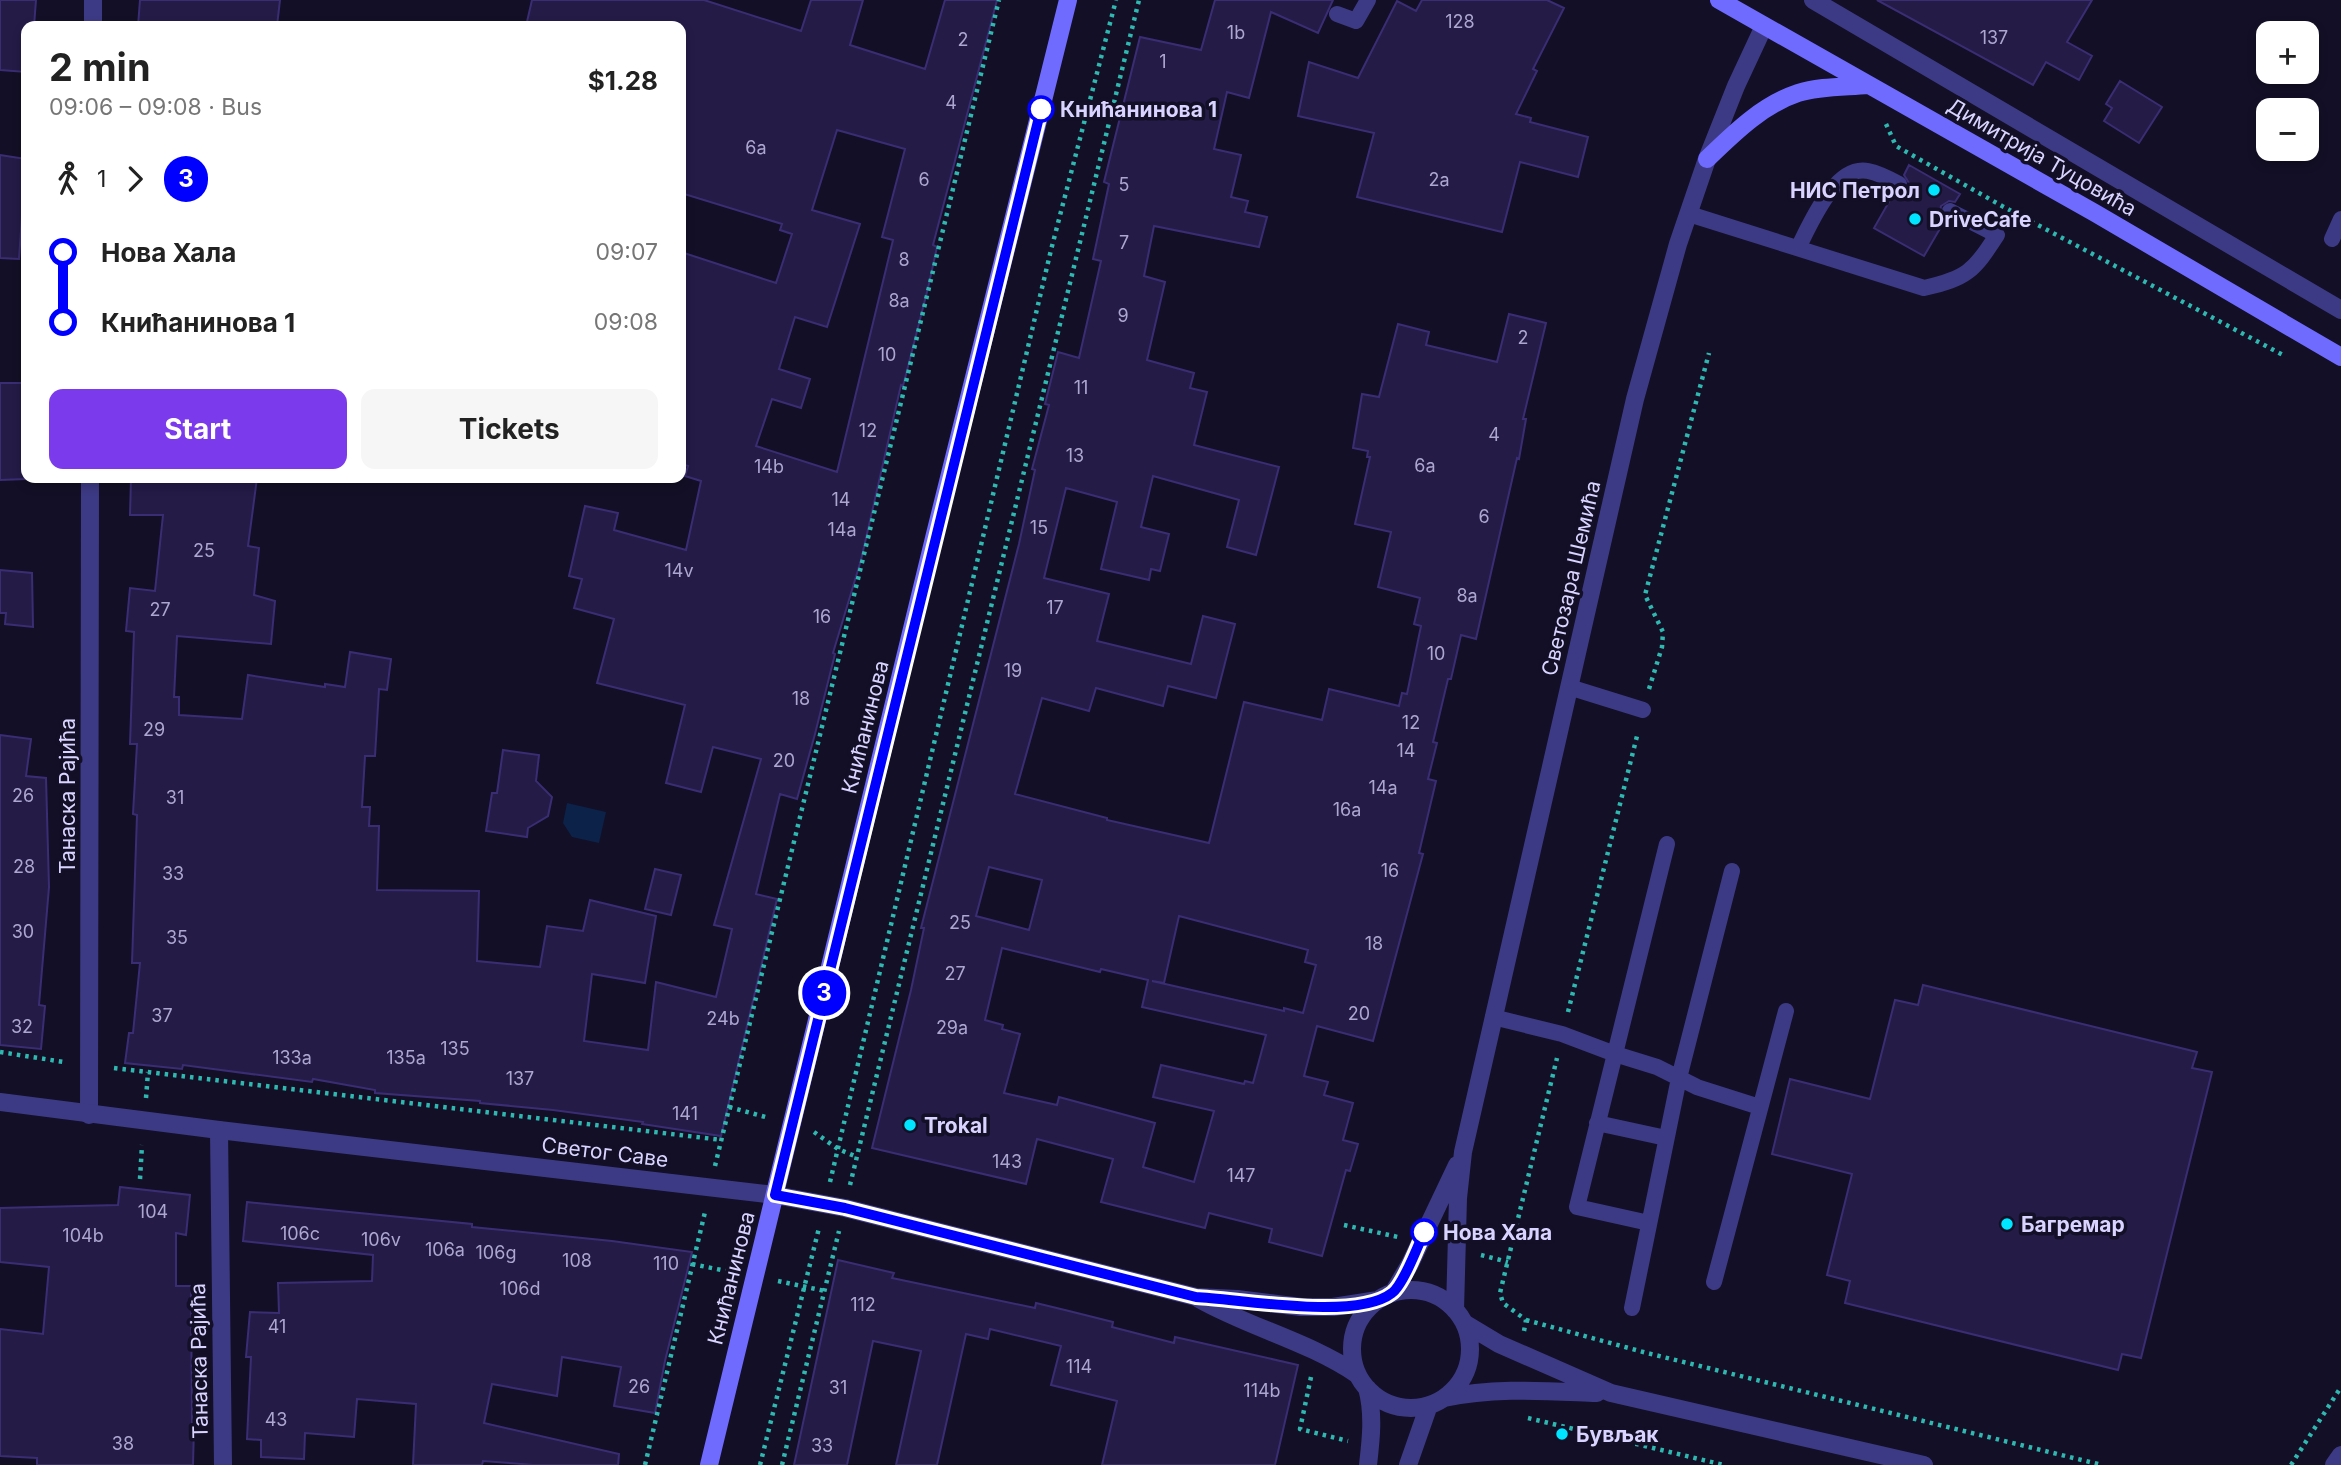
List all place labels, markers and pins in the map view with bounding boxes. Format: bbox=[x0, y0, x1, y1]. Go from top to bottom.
marker: Книћанинова 1 bbox=[1028, 96, 1054, 122]
place label: Книћанинова 1 bbox=[1060, 97, 1217, 122]
place label: НИС Петрол bbox=[1790, 178, 1920, 203]
marker: НИС Петрол bbox=[1926, 182, 1942, 198]
place label: DriveCafe bbox=[1929, 207, 2031, 232]
marker: DriveCafe bbox=[1907, 211, 1923, 227]
place label: Trokal bbox=[924, 1113, 988, 1138]
marker: Trokal bbox=[902, 1117, 918, 1133]
place label: Багремар bbox=[2021, 1212, 2125, 1237]
marker: Багремар bbox=[1999, 1216, 2015, 1232]
marker: Нова Хала bbox=[1411, 1219, 1437, 1245]
place label: Нова Хала bbox=[1443, 1220, 1552, 1245]
place label: Бувљак bbox=[1576, 1422, 1659, 1447]
marker: Бувљак bbox=[1554, 1426, 1570, 1442]

